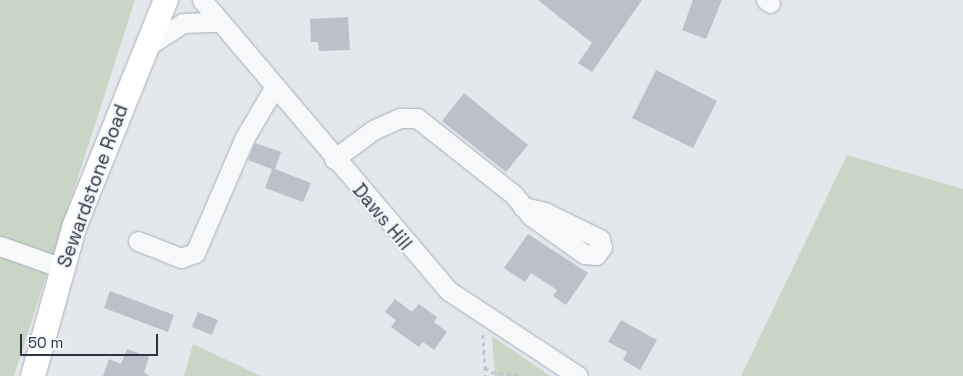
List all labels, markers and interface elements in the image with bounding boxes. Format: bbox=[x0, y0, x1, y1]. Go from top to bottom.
street label: Sewardstone Road bbox=[53, 101, 133, 271]
street label: Daws Hill bbox=[348, 179, 416, 255]
scale bar bbox=[22, 324, 160, 356]
text: 50 m bbox=[28, 333, 63, 352]

